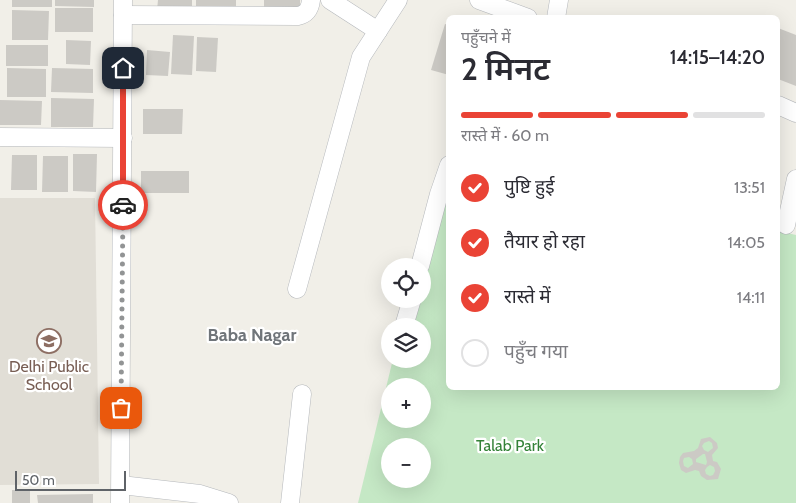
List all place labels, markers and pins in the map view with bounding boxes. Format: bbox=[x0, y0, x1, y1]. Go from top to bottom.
pin bbox=[102, 47, 144, 89]
school or university icon: Delhi Public School bbox=[36, 328, 62, 354]
place label: Delhi Public School bbox=[9, 357, 89, 394]
pin bbox=[100, 387, 142, 429]

